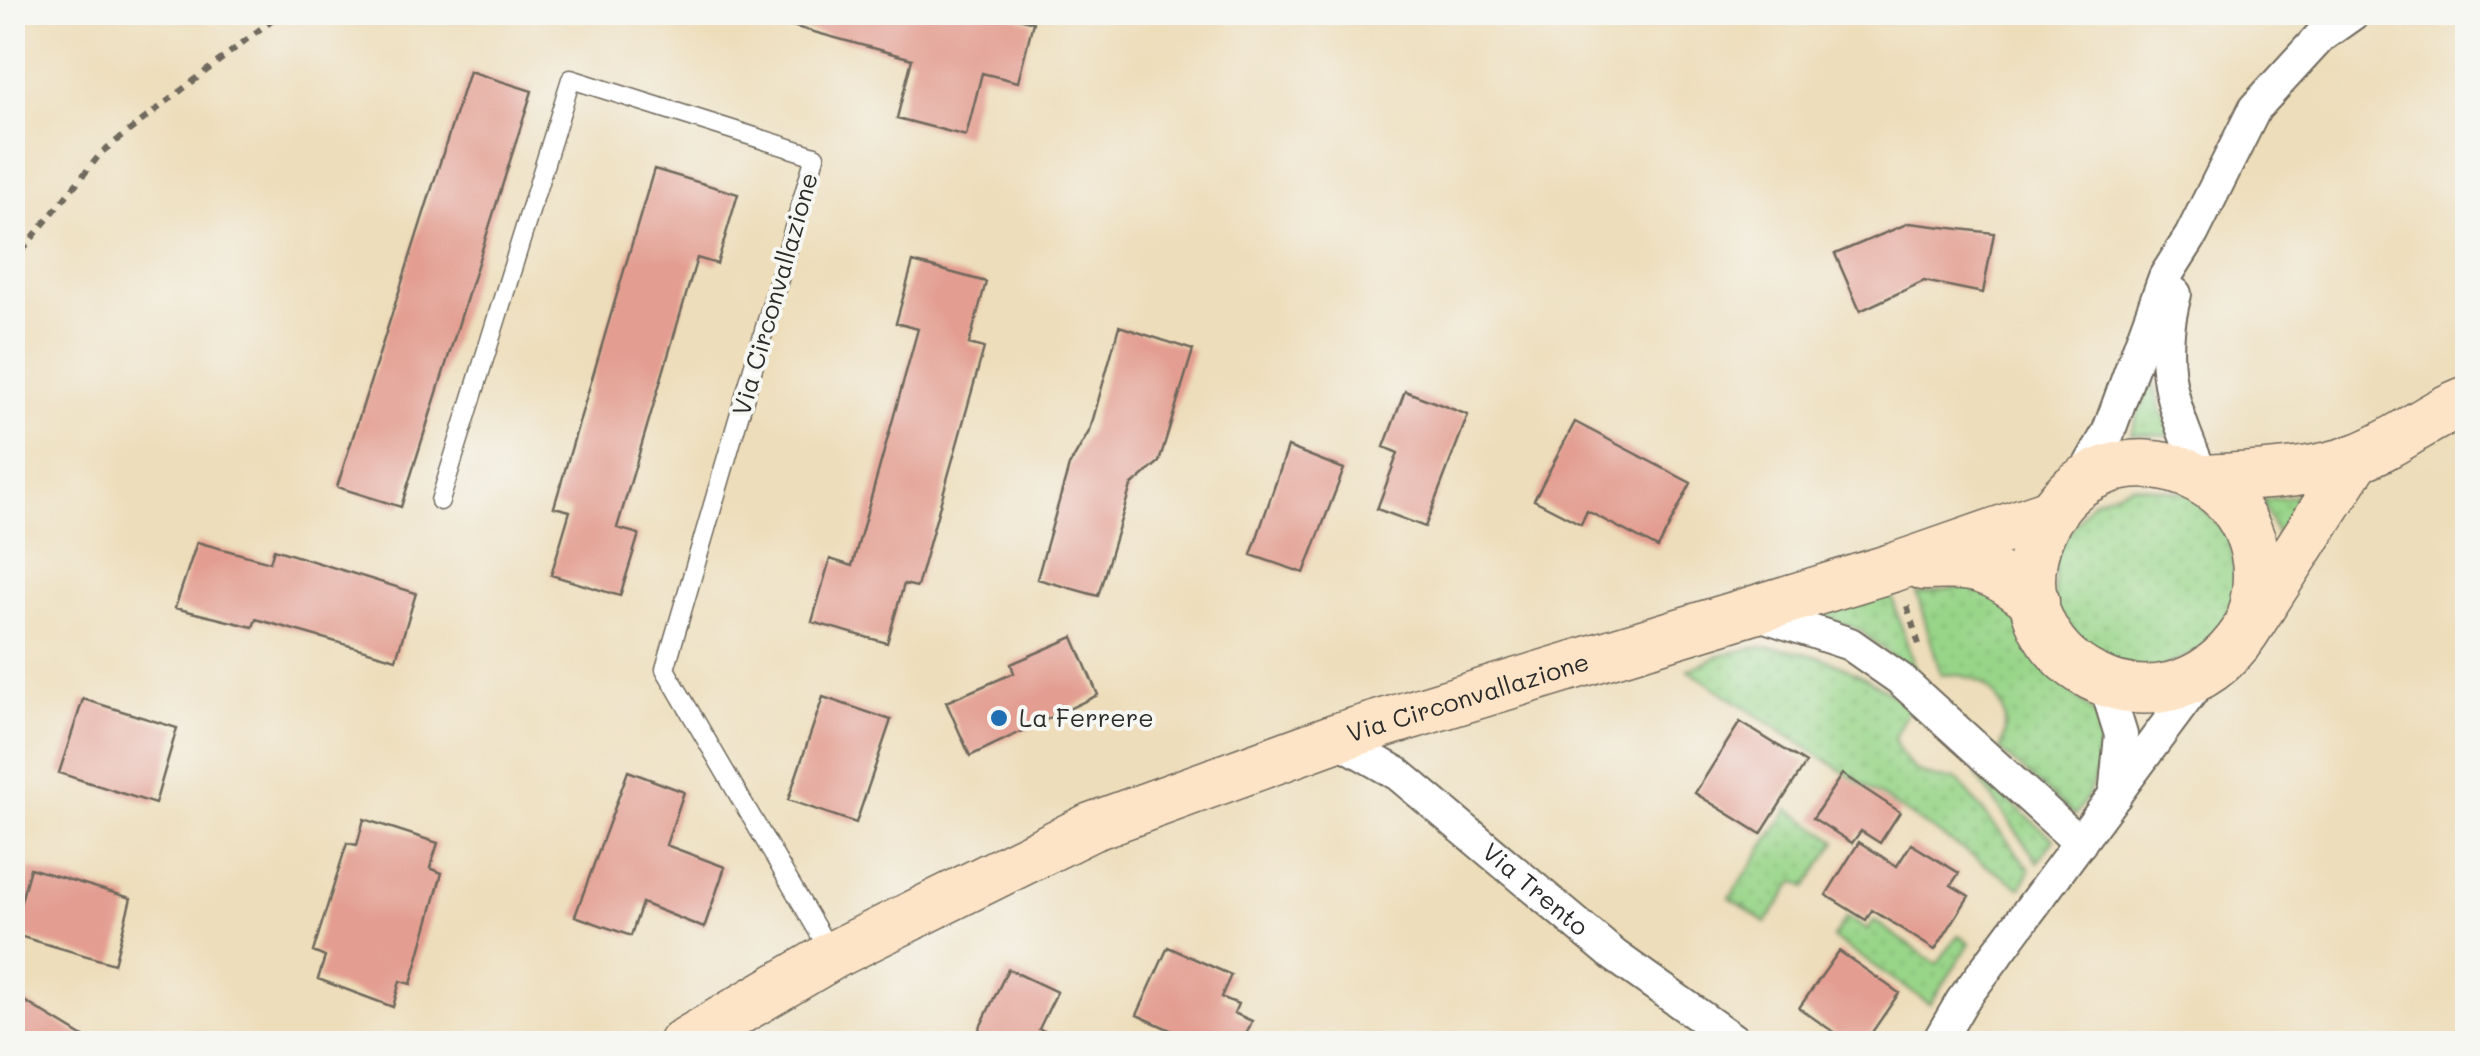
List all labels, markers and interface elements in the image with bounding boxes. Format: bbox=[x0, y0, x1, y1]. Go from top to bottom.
street label: Via Circonvallazione bbox=[724, 169, 824, 419]
street label: Via Circonvallazione bbox=[1343, 644, 1593, 748]
place label: La Ferrere bbox=[1019, 701, 1154, 733]
marker: La Ferrere bbox=[988, 707, 1010, 729]
street label: Via Trento bbox=[1476, 835, 1596, 942]

